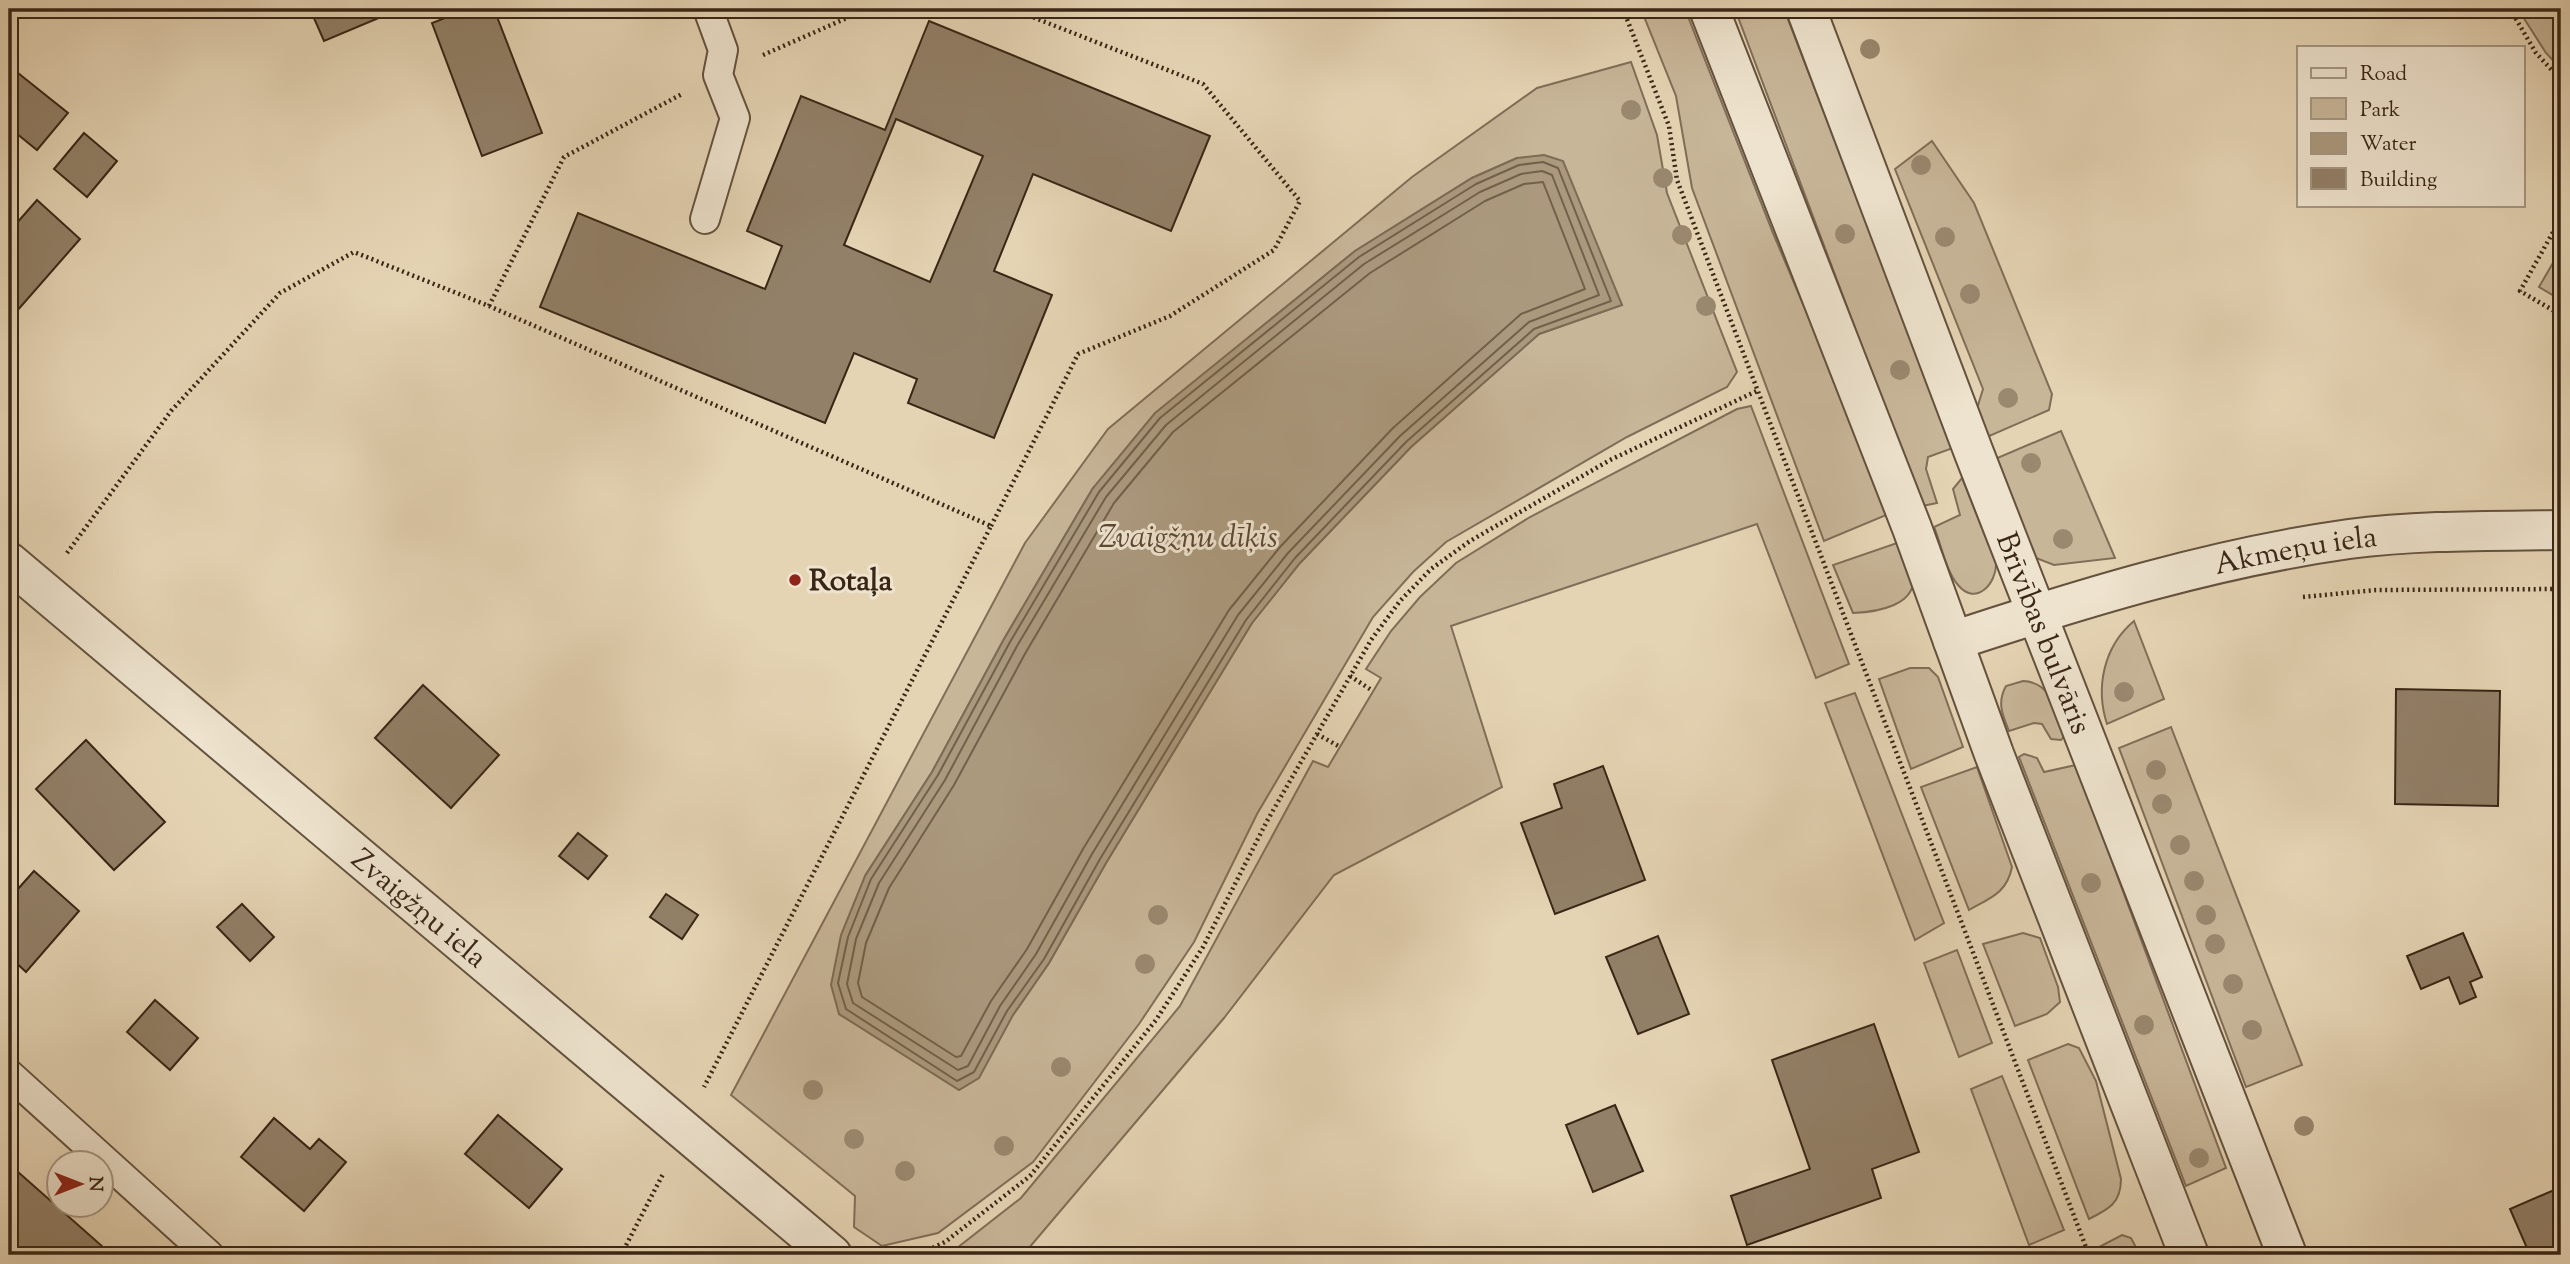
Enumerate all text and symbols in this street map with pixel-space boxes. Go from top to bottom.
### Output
legend [2297,46,2524,206]
text: Road [2360,60,2407,90]
text: Park [2360,96,2401,126]
text: Water [2360,130,2417,160]
text: Building [2360,166,2437,196]
water label: Zvaigžņu dīķis [1098,516,1278,562]
street label: Akmeņu iela [2210,517,2379,588]
street label: Brīvības bulvāris [1983,527,2101,741]
place label: Rotaļa [809,561,892,604]
marker: Rotaļa [787,572,803,588]
street label: Zvaigžņu iela [341,840,496,980]
north arrow [46,1148,116,1218]
text: N [81,1176,108,1192]

